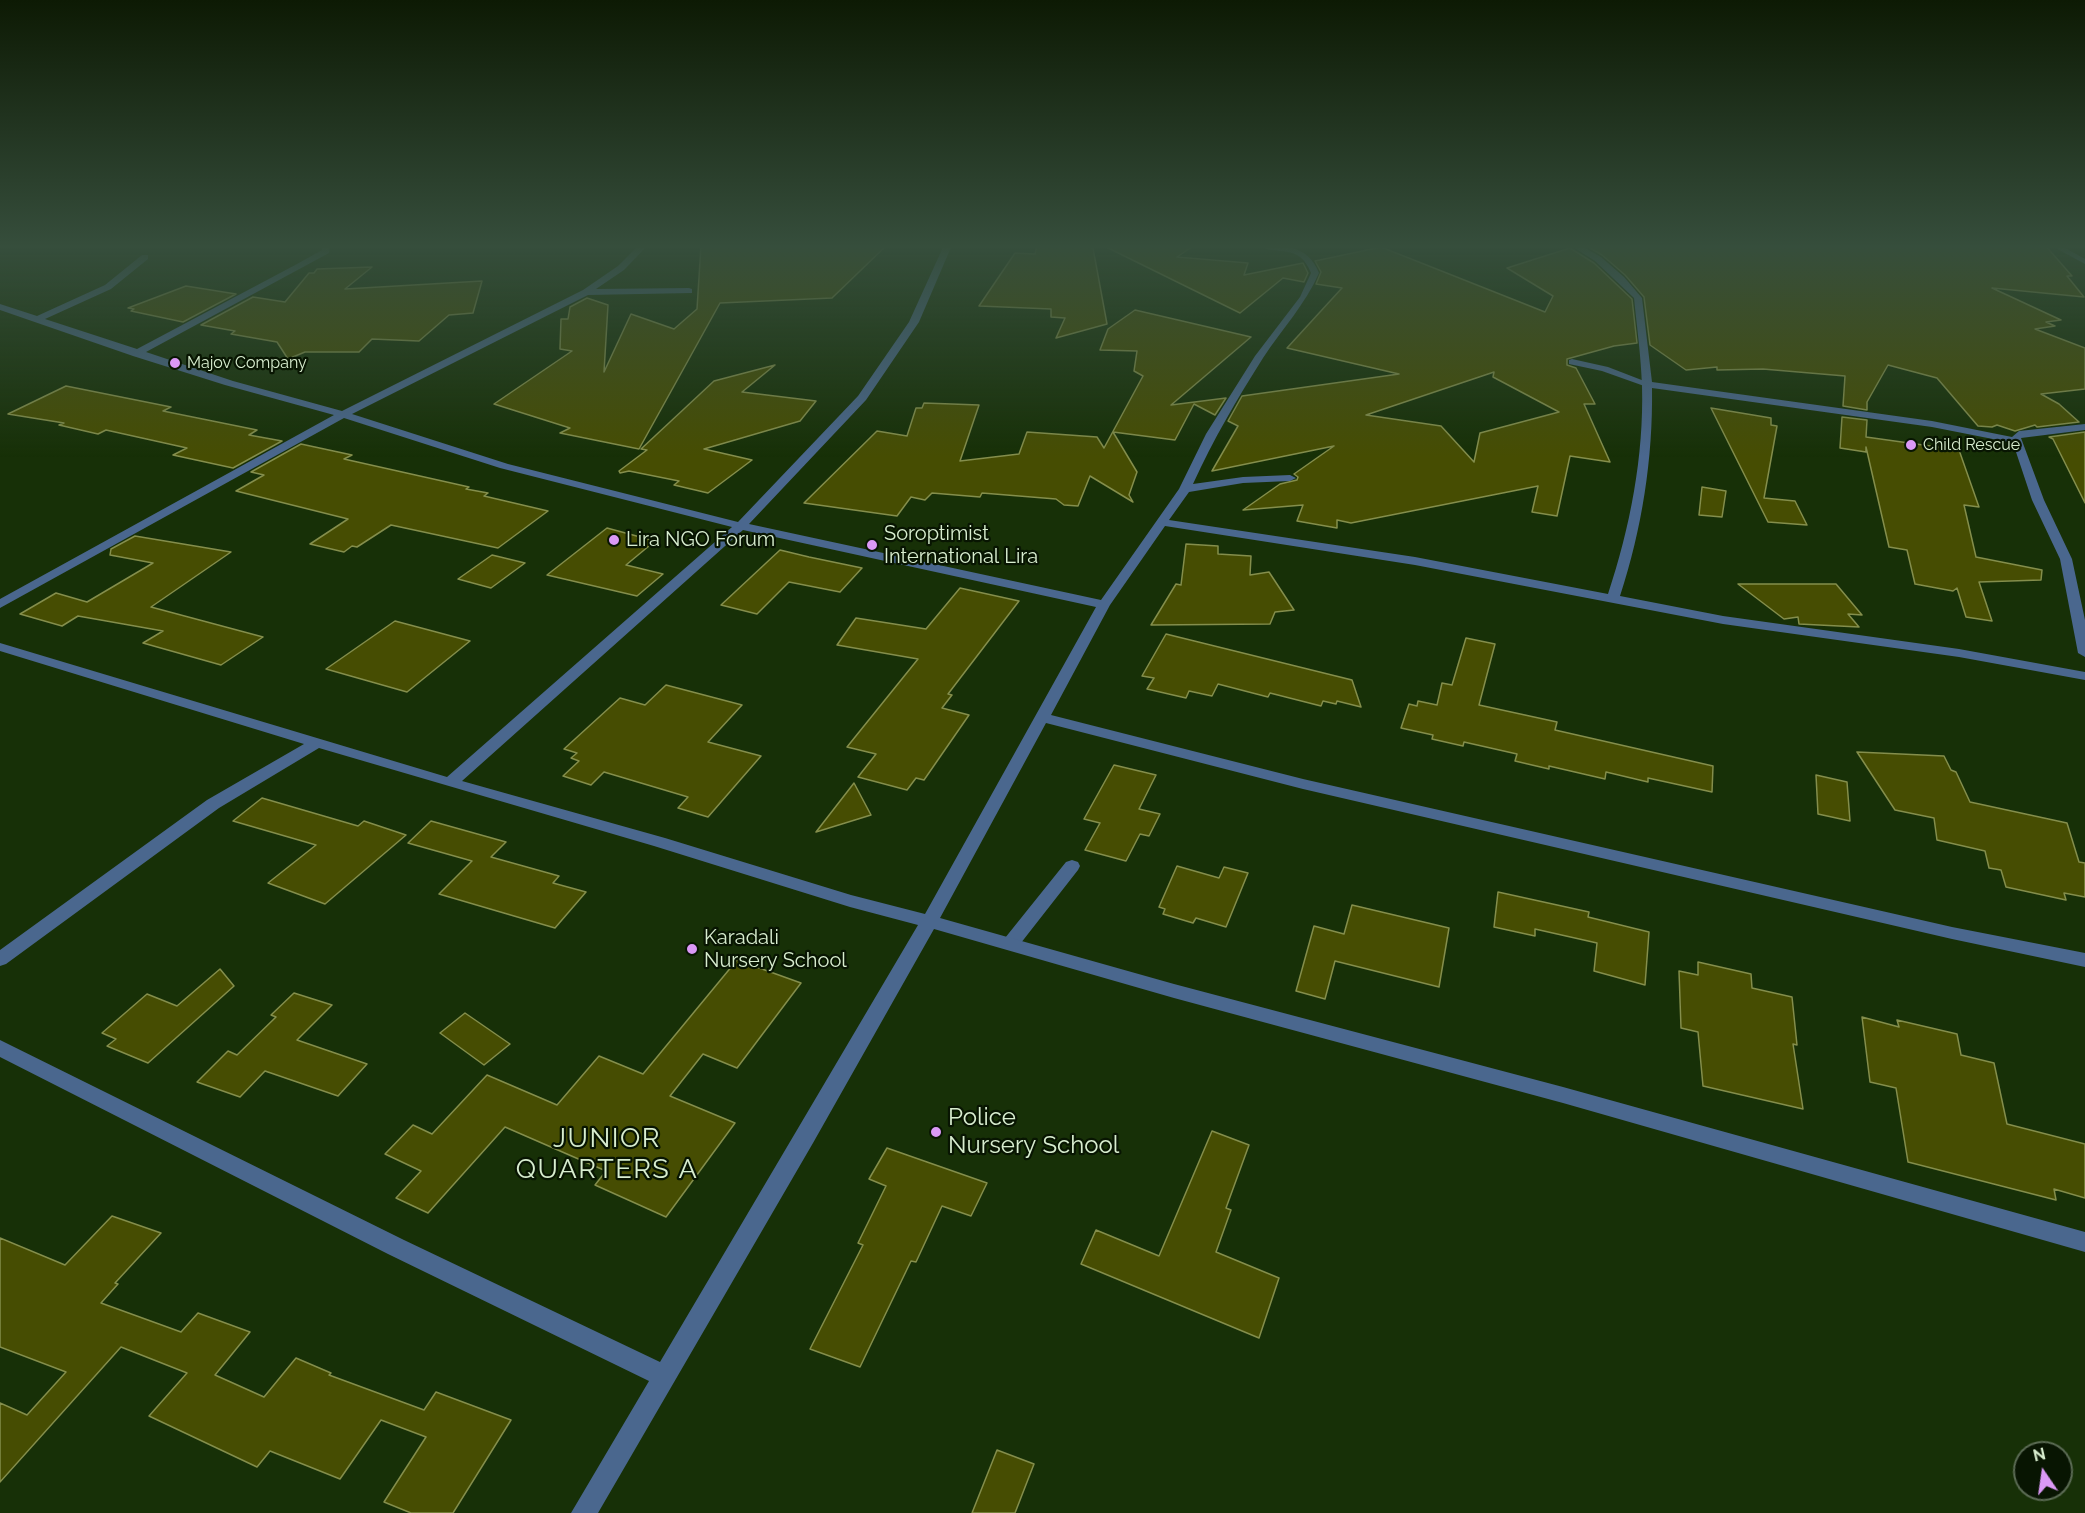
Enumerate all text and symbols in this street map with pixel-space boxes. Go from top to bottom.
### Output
place label: Majov Company [187,353,307,373]
marker: Majov Company [168,356,182,370]
place label: Child Rescue [1923,435,2020,455]
marker: Child Rescue [1904,438,1918,452]
place label: Soroptimist International Lira [884,522,1038,569]
place label: Lira NGO Forum [626,528,775,552]
marker: Lira NGO Forum [607,533,621,547]
marker: Soroptimist International Lira [865,538,879,552]
place label: Karadali Nursery School [704,926,847,973]
marker: Karadali Nursery School [685,942,699,956]
place label: Police Nursery School [948,1104,1119,1160]
district label: JUNIOR QUARTERS A [516,1123,698,1186]
marker: Police Nursery School [929,1125,943,1139]
north arrow [2013,1441,2073,1501]
text: N [2031,1444,2047,1466]

